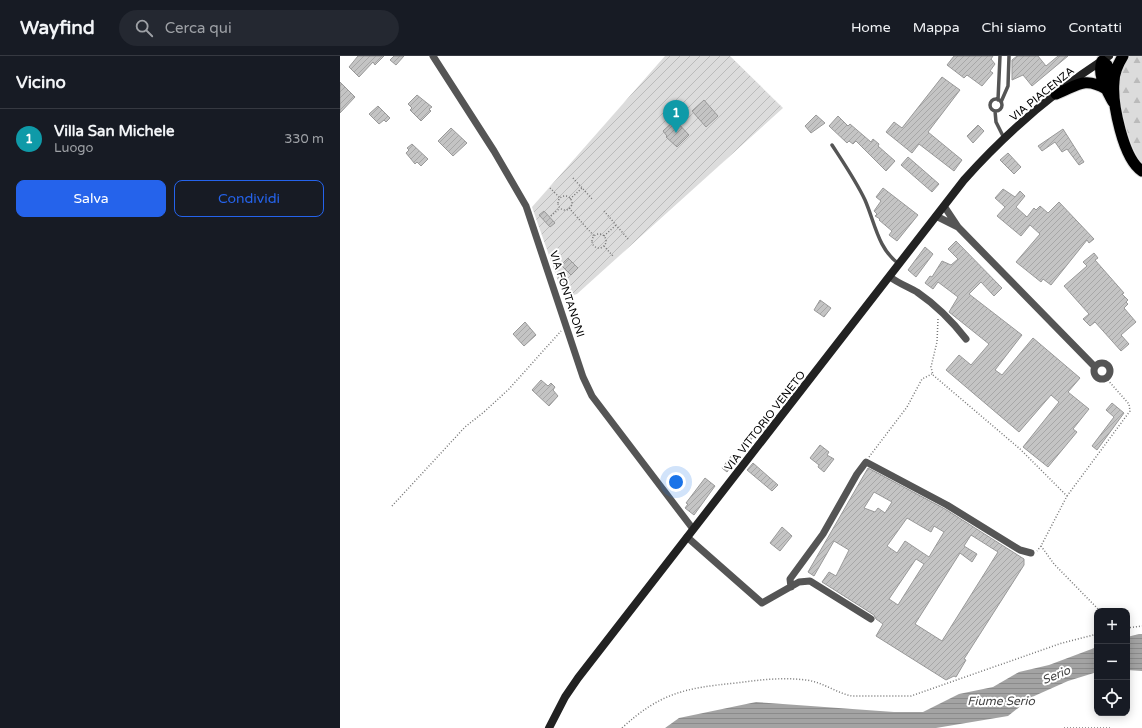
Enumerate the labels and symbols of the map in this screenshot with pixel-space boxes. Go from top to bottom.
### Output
street label: VIA PIACENZA [1007,64,1077,124]
pin: 1 [663,100,689,133]
street label: VIA FONTANONI [547,249,587,339]
street label: VIA VITTORIO VENETO [722,368,808,474]
your location [666,472,686,492]
water label: Serio [1040,663,1073,687]
water label: Fiume Serio [967,694,1035,708]

